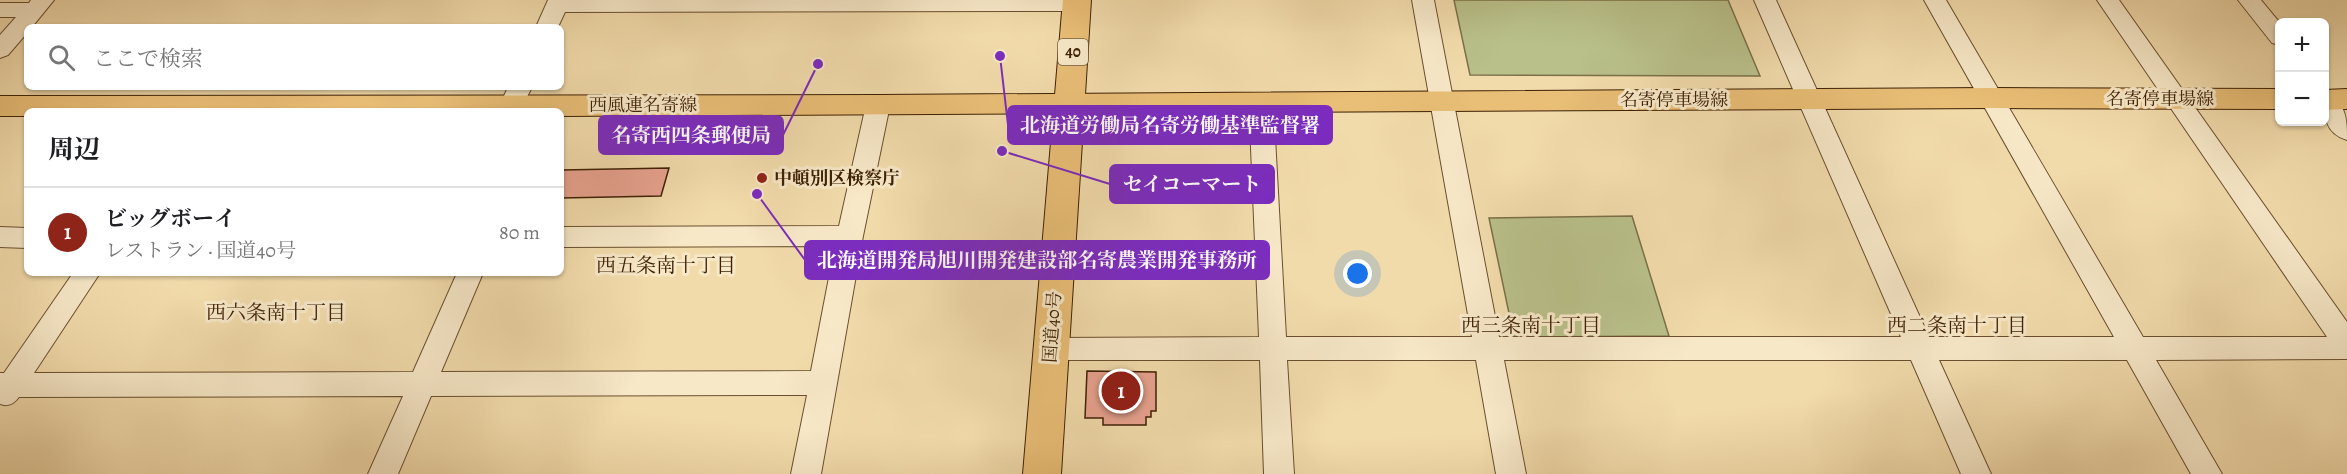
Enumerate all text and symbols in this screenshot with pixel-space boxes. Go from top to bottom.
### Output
map controls [2275,18,2329,126]
button: + [2275,18,2329,72]
search box [24,24,564,90]
road number: 40 [1058,39,1088,65]
icon: search [45,41,78,74]
text: ここで検索 [93,44,203,74]
button: − [2275,72,2329,126]
street label: 名寄停車場線 [2106,87,2214,111]
street label: 名寄停車場線 [1620,88,1728,112]
street label: 西風連名寄線 [589,93,697,117]
callout: 北海道労働局名寄労働基準監督署 [1008,106,1332,144]
text: 北海道労働局名寄労働基準監督署 [1020,112,1320,139]
callout: 名寄西四条郵便局 [599,116,783,154]
text: 名寄西四条郵便局 [611,122,771,149]
text: 周辺 [48,132,100,167]
callout: セイコーマート [1110,165,1274,203]
place label: 中頓別区検察庁 [774,166,900,190]
marker: 中頓別区検察庁 [755,171,769,185]
text: セイコーマート [1123,171,1261,198]
text: ビッグボーイ [105,204,236,234]
text: 1 [64,219,71,246]
text: 80 m [499,219,540,246]
text: レストラン · 国道40号 [105,237,296,264]
callout: 北海道開発局旭川開発建設部名寄農業開発事務所 [805,241,1269,279]
text: 北海道開発局旭川開発建設部名寄農業開発事務所 [817,247,1257,274]
district label: 西五条南十丁目 [596,252,736,279]
your location [1343,259,1372,288]
street label: 国道40号 [1038,290,1066,364]
district label: 西六条南十丁目 [206,299,346,326]
district label: 西三条南十丁目 [1461,312,1601,339]
district label: 西二条南十丁目 [1887,312,2027,339]
pin: 1 [1102,368,1140,414]

